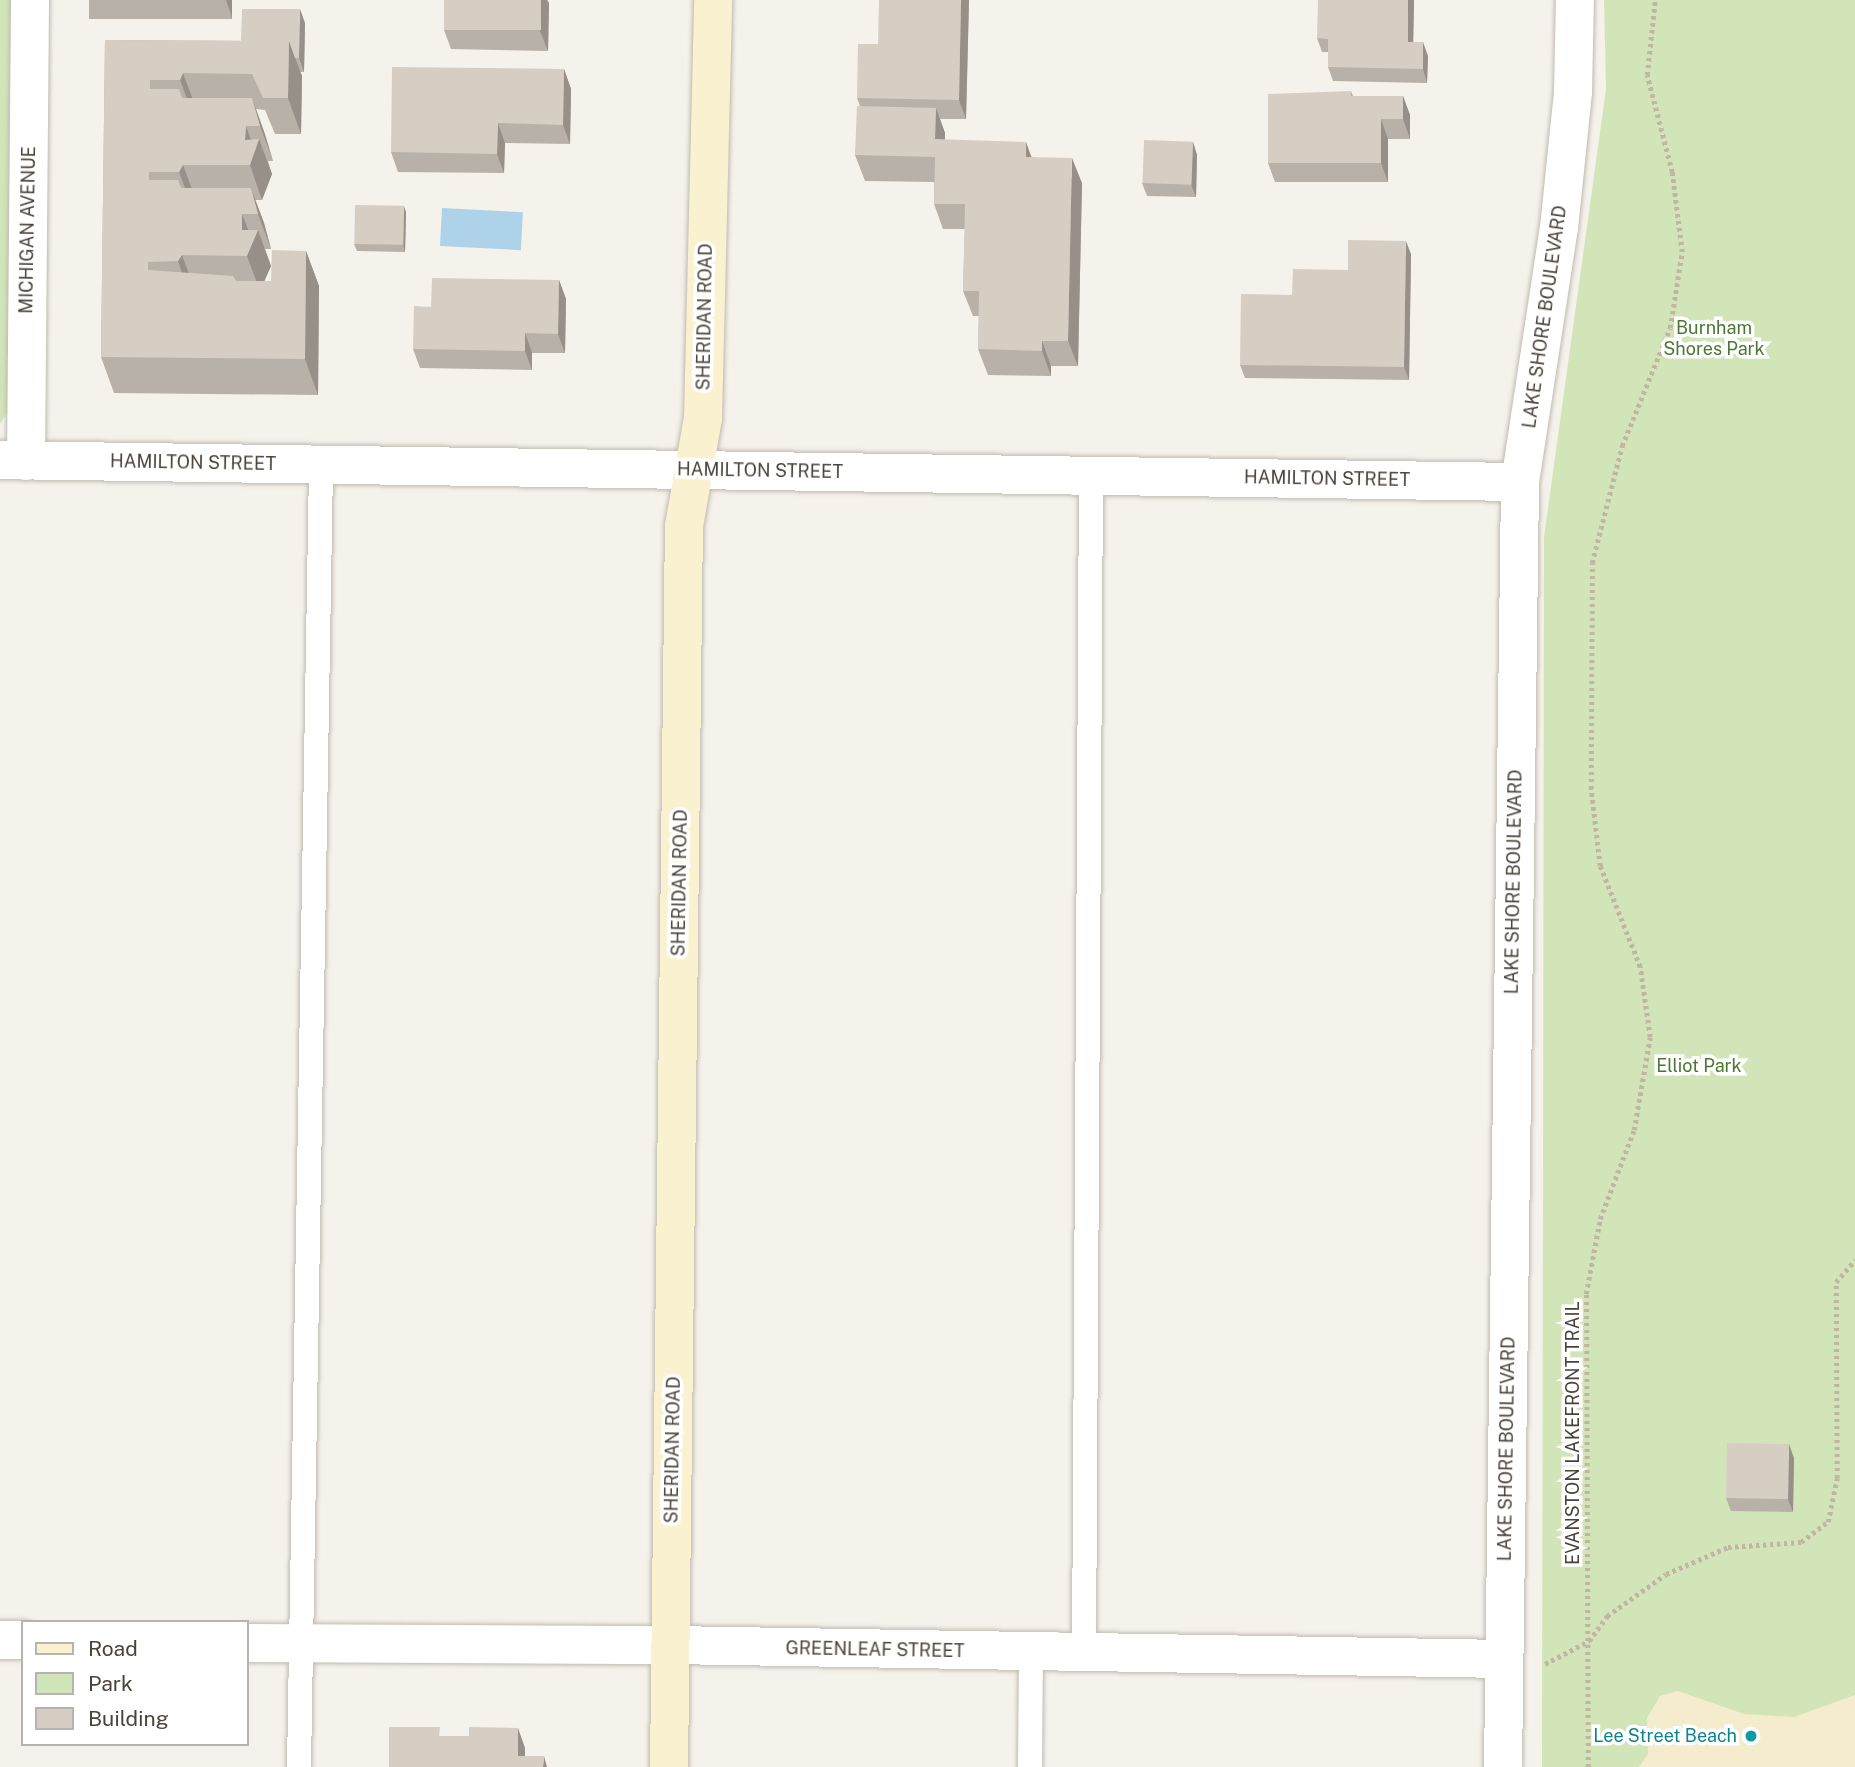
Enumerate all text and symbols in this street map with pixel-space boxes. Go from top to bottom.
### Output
street label: MICHIGAN AVENUE [16,146,40,314]
street label: LAKE SHORE BOULEVARD [1519,204,1571,430]
street label: SHERIDAN ROAD [693,243,717,391]
park label: Burnham Shores Park [1663,318,1765,360]
street label: HAMILTON STREET [110,451,276,475]
street label: HAMILTON STREET [677,459,843,483]
street label: HAMILTON STREET [1244,467,1410,491]
street label: LAKE SHORE BOULEVARD [1501,769,1527,995]
street label: SHERIDAN ROAD [668,809,692,957]
park label: Elliot Park [1656,1055,1742,1077]
street label: EVANSTON LAKEFRONT TRAIL [1562,1301,1584,1565]
street label: LAKE SHORE BOULEVARD [1494,1336,1520,1562]
street label: SHERIDAN ROAD [661,1376,685,1524]
legend [21,1620,248,1746]
text: Road [88,1636,138,1661]
street label: GREENLEAF STREET [785,1638,965,1662]
text: Park [88,1671,133,1696]
text: Building [88,1706,169,1731]
place label: Lee Street Beach [1593,1725,1737,1747]
marker: Lee Street Beach [1743,1728,1759,1744]

